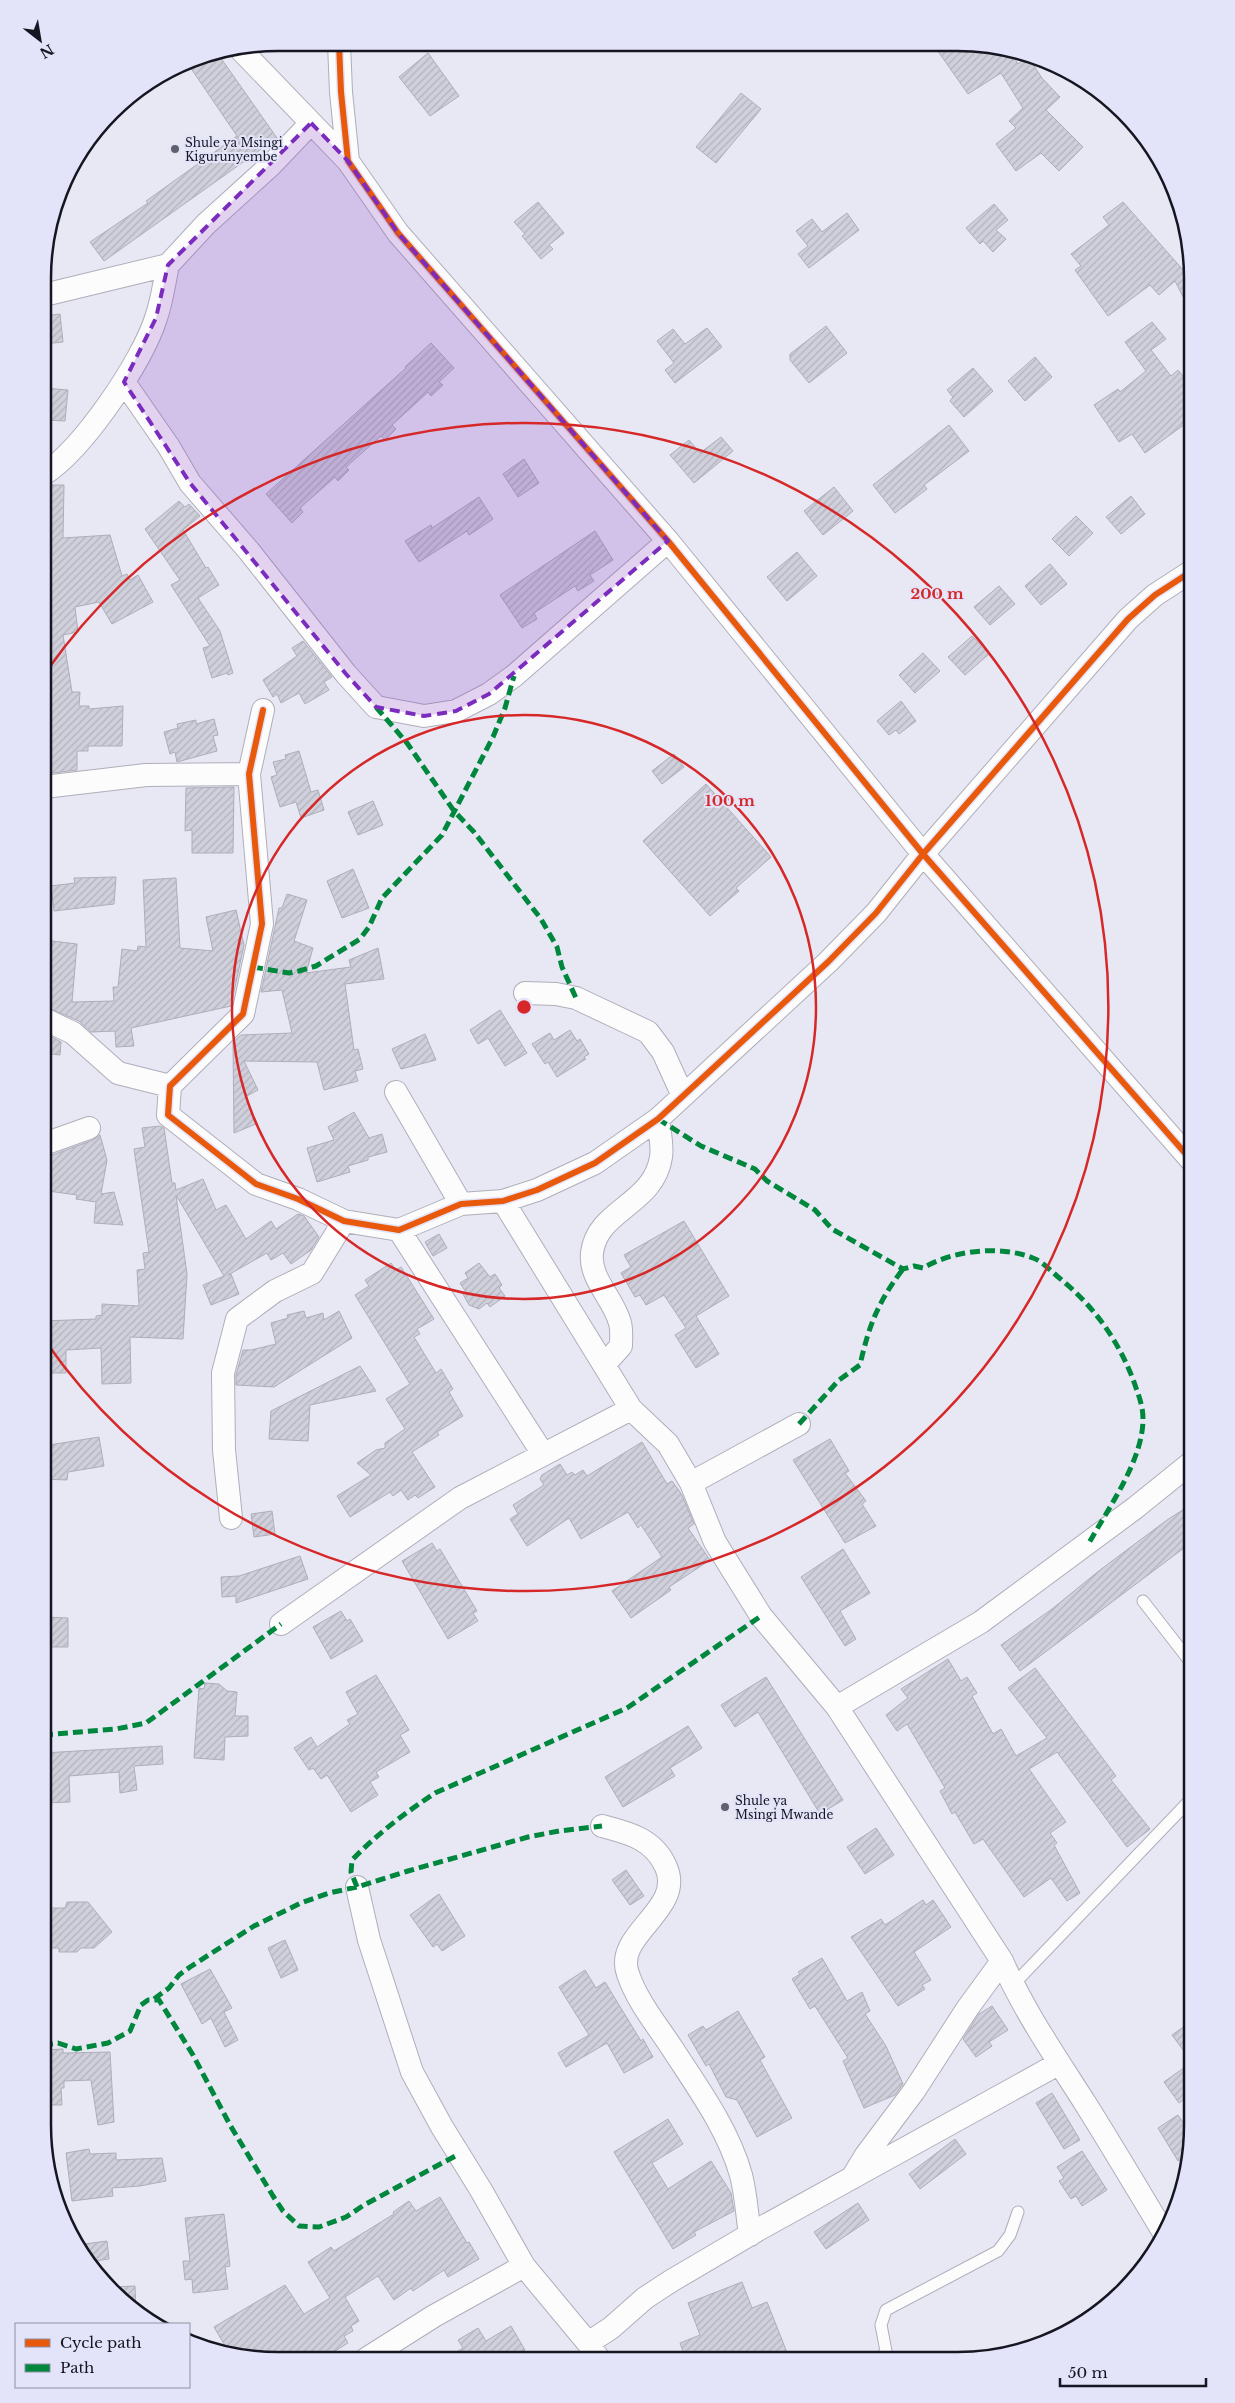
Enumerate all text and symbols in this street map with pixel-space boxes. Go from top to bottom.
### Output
north arrow [15,15,65,65]
text: N [36,40,57,62]
place label: Shule ya Msingi Kigurunyembe [185,135,283,164]
marker: Shule ya Msingi Kigurunyembe [169,143,181,155]
text: 200 m [911,584,964,603]
text: 100 m [705,791,755,810]
centre of rings [515,998,533,1016]
place label: Shule ya Msingi Mwande [735,1793,833,1822]
marker: Shule ya Msingi Mwande [719,1801,731,1813]
legend [15,2323,190,2388]
text: Cycle path [60,2333,142,2352]
scale bar [1060,2356,1206,2388]
text: Path [60,2358,94,2377]
text: 50 m [1068,2363,1108,2382]

